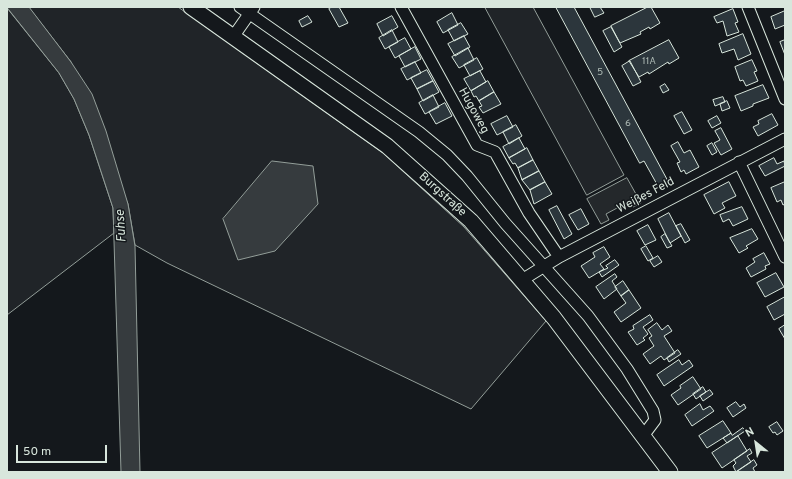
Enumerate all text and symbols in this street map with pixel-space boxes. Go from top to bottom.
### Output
house number: 11A [642,56,656,68]
house number: 5 [597,67,603,79]
street label: Hugoweg [455,86,491,136]
house number: 6 [625,118,631,130]
street label: Burgstraße [415,170,469,220]
street label: Weißes Feld [615,175,677,217]
water label: Fuhse [113,209,131,243]
north arrow [736,423,776,463]
text: N [743,425,757,441]
scale bar [18,437,109,463]
text: 50 m [23,444,51,460]

